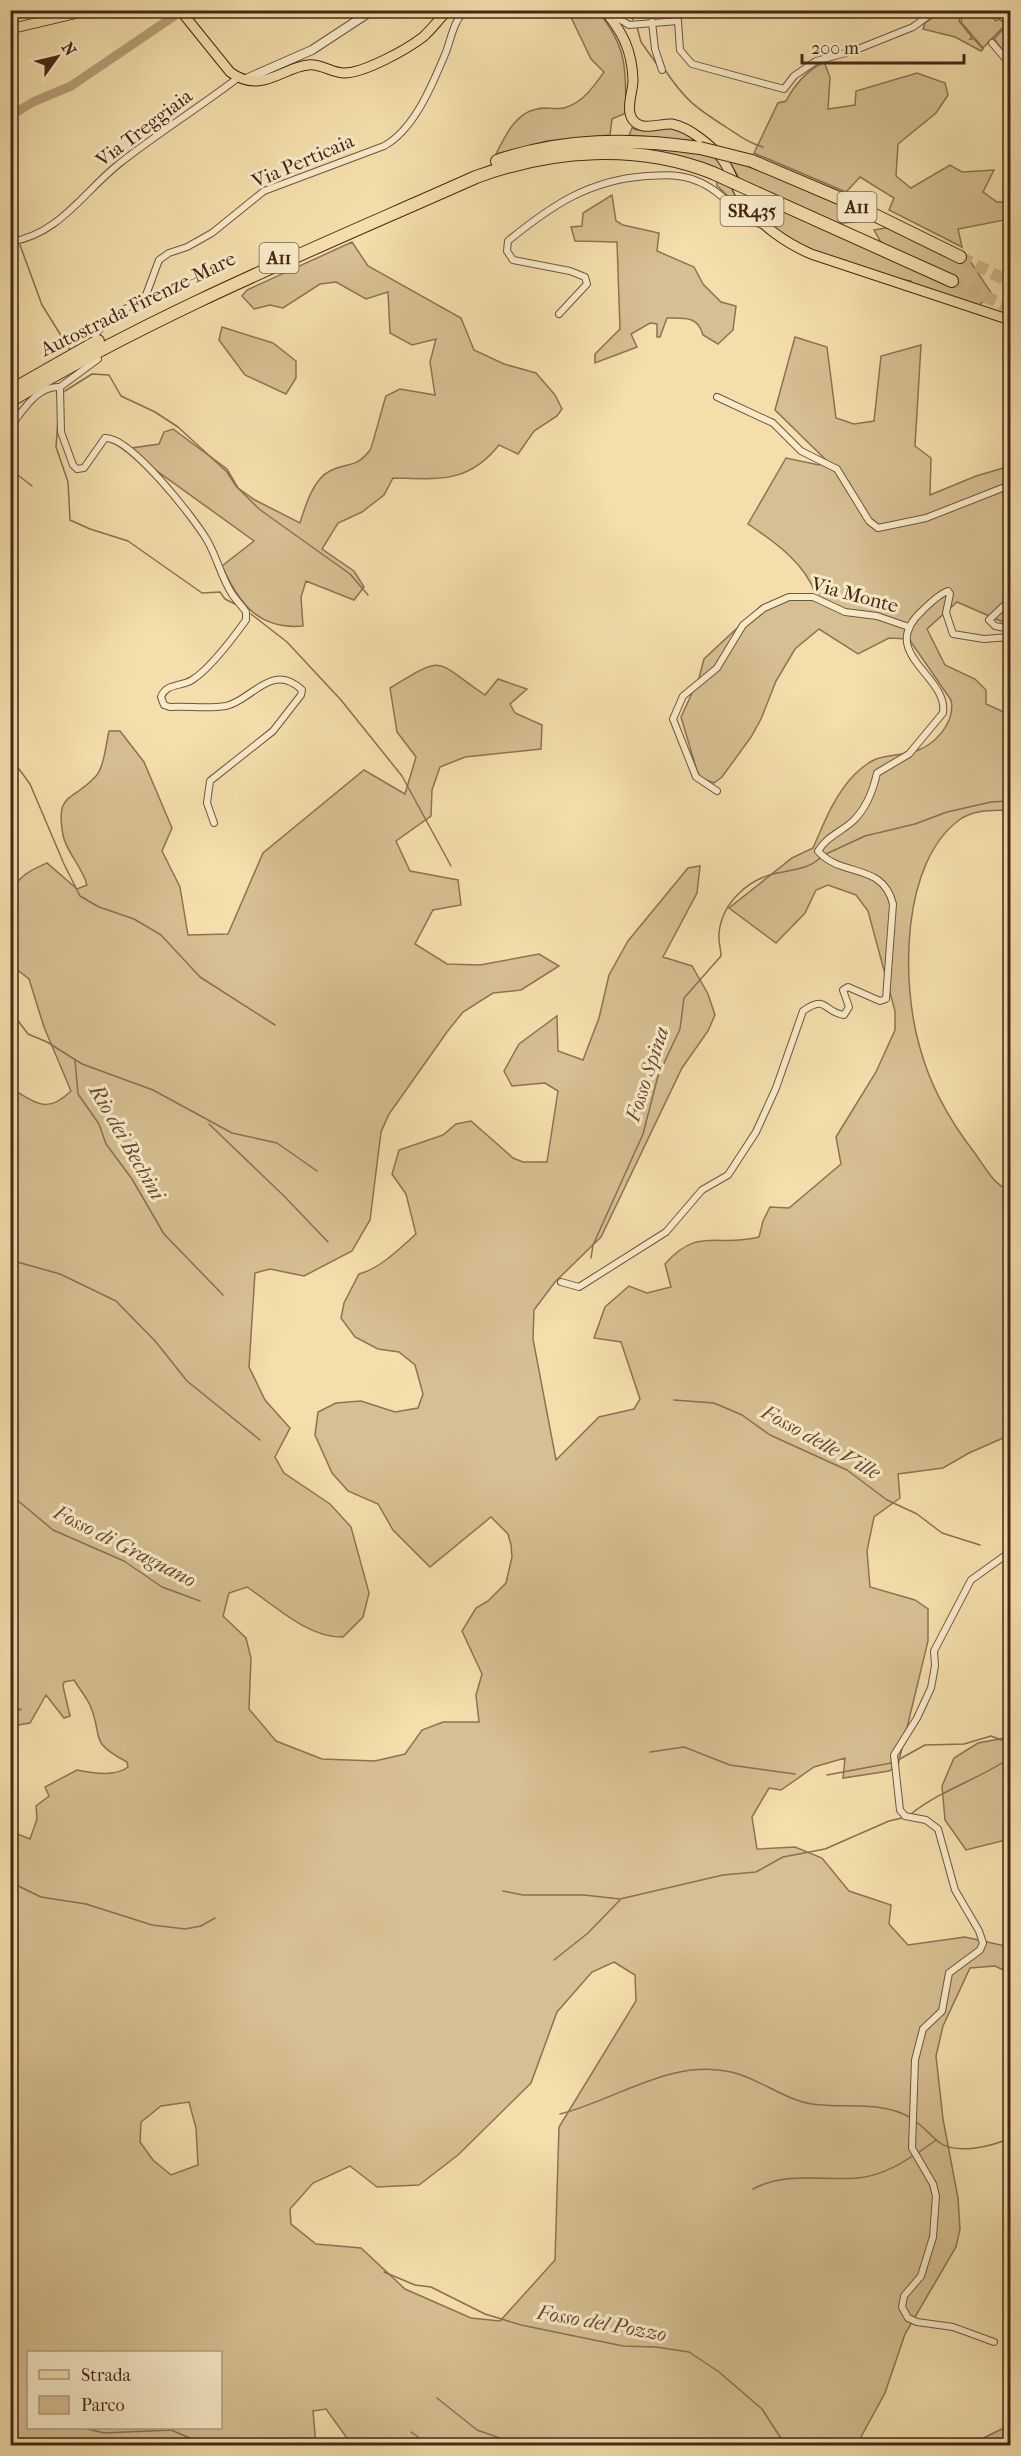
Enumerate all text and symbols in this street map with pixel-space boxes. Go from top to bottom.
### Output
north arrow [27,27,87,87]
scale bar [802,27,964,65]
text: 200 m [811,38,859,59]
text: N [58,39,81,60]
street label: Via Treggiaia [91,84,197,172]
street label: Via Perticaia [248,129,358,193]
road number: A11 [838,192,876,222]
road number: SR435 [720,196,783,226]
road number: A11 [260,243,298,273]
street label: Autostrada Firenze-Mare [36,247,239,362]
street label: Via Monte [808,572,901,618]
water label: Fosso Spina [620,1024,674,1125]
water label: Rio dei Bechini [83,1078,171,1206]
water label: Fosso delle Ville [757,1399,885,1485]
water label: Fosso di Gragnano [49,1499,200,1592]
water label: Fosso del Pozzo [535,2300,669,2346]
legend [27,2351,222,2429]
text: Strada [81,2365,132,2386]
text: Parco [81,2395,125,2416]

